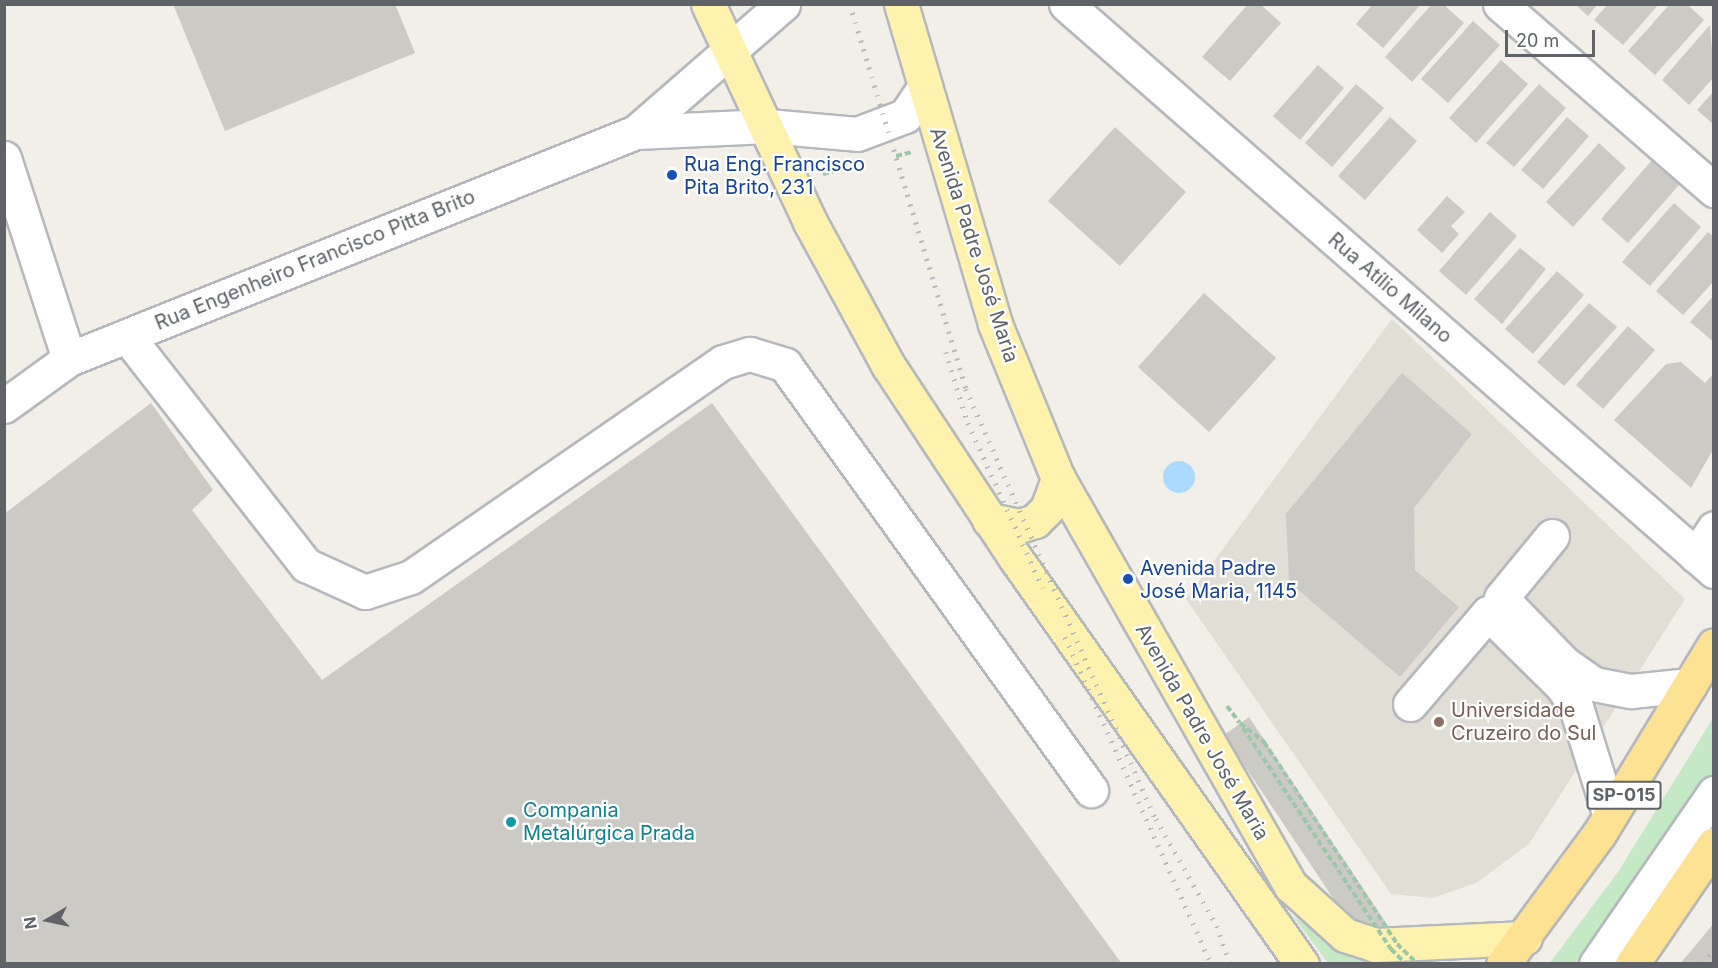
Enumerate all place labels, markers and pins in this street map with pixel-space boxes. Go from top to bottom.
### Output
place label: Rua Eng. Francisco Pita Brito, 231 [684,152,865,199]
marker: Rua Eng. Francisco Pita Brito, 231 [665,168,679,182]
place label: Avenida Padre José Maria, 1145 [1140,556,1297,603]
marker: Avenida Padre José Maria, 1145 [1121,572,1135,586]
place label: Universidade Cruzeiro do Sul [1451,698,1596,745]
marker: Universidade Cruzeiro do Sul [1432,715,1446,729]
place label: Compania Metalúrgica Prada [523,798,695,845]
marker: Compania Metalúrgica Prada [504,815,518,829]

